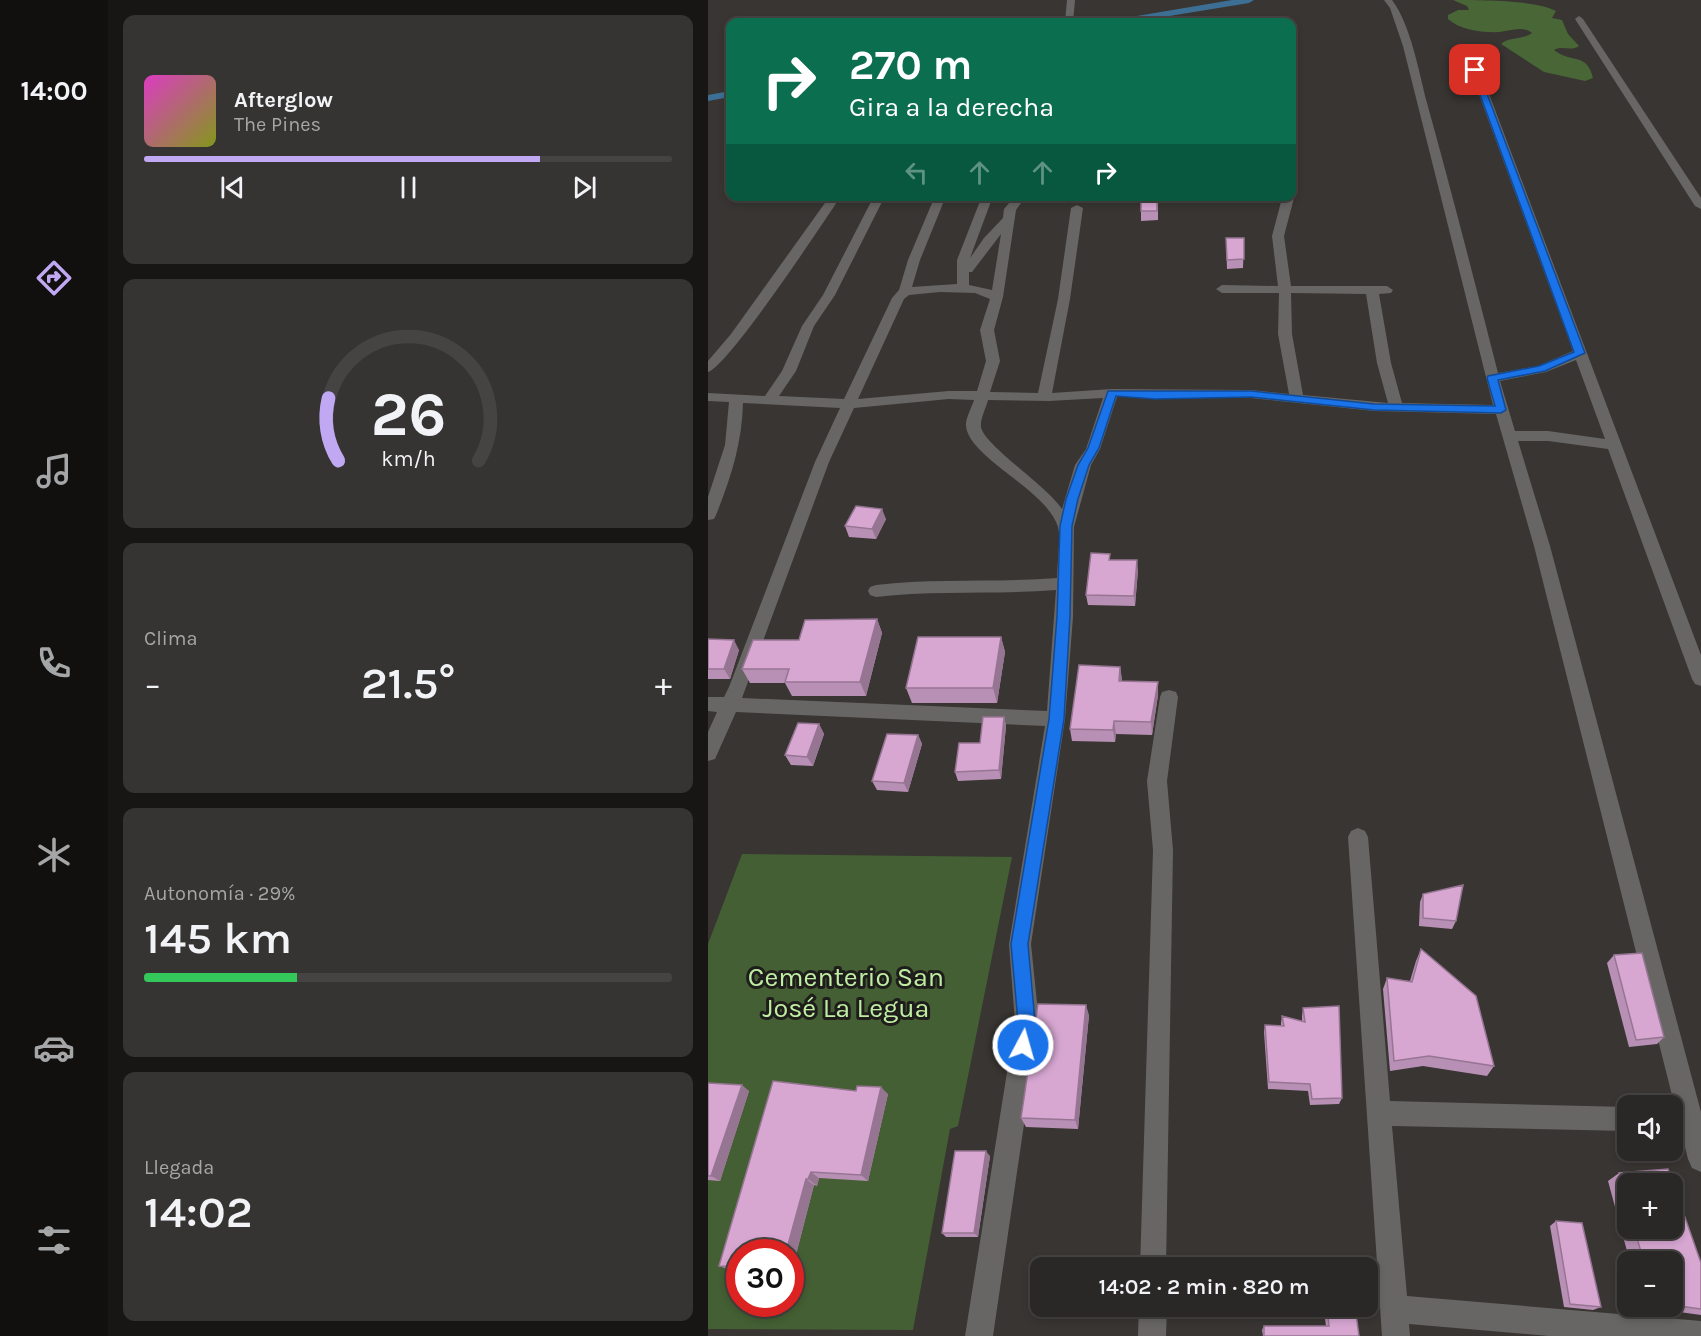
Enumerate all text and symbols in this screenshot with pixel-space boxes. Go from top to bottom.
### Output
text: 270 m [849,40,972,90]
icon: right [750,42,828,120]
pin [1449,44,1500,95]
icon: arrive [1458,53,1491,86]
text: 14:00 [20,75,88,107]
text: Afterglow [234,87,333,113]
text: Gira a la derecha [849,91,1054,123]
text: The Pines [234,113,321,136]
icon: left [900,156,933,189]
icon: ahead [963,156,996,189]
icon: ahead [1026,156,1059,189]
icon: right [1089,156,1122,189]
icon: previous [216,171,249,204]
icon: pause [392,171,425,204]
icon: next [568,171,601,204]
icon: directions [33,257,75,299]
text: 26 [370,378,446,451]
text: km/h [381,446,435,471]
icon: music [33,450,75,492]
text: Clima [144,627,198,650]
icon: phone [33,642,75,684]
text: 21.5° [361,657,455,709]
text: − [144,665,161,703]
text: + [655,665,672,703]
icon: climate [33,834,75,876]
text: Autonomía · 29% [144,882,296,905]
text: 145 km [144,912,292,964]
park label: Cementerio San José La Legua [748,961,944,1024]
position arrow [991,1013,1055,1077]
icon: car [33,1027,75,1069]
map controls [1617,1095,1683,1317]
button: sound [1617,1095,1683,1161]
text: Llegada [144,1156,214,1179]
button: + [1617,1173,1683,1239]
text: 14:02 [144,1186,253,1238]
icon: filters [33,1219,75,1261]
speed limit sign: 30 [726,1239,804,1317]
button: − [1617,1251,1683,1317]
text: 14:02 · 2 min · 820 m [1098,1274,1310,1300]

